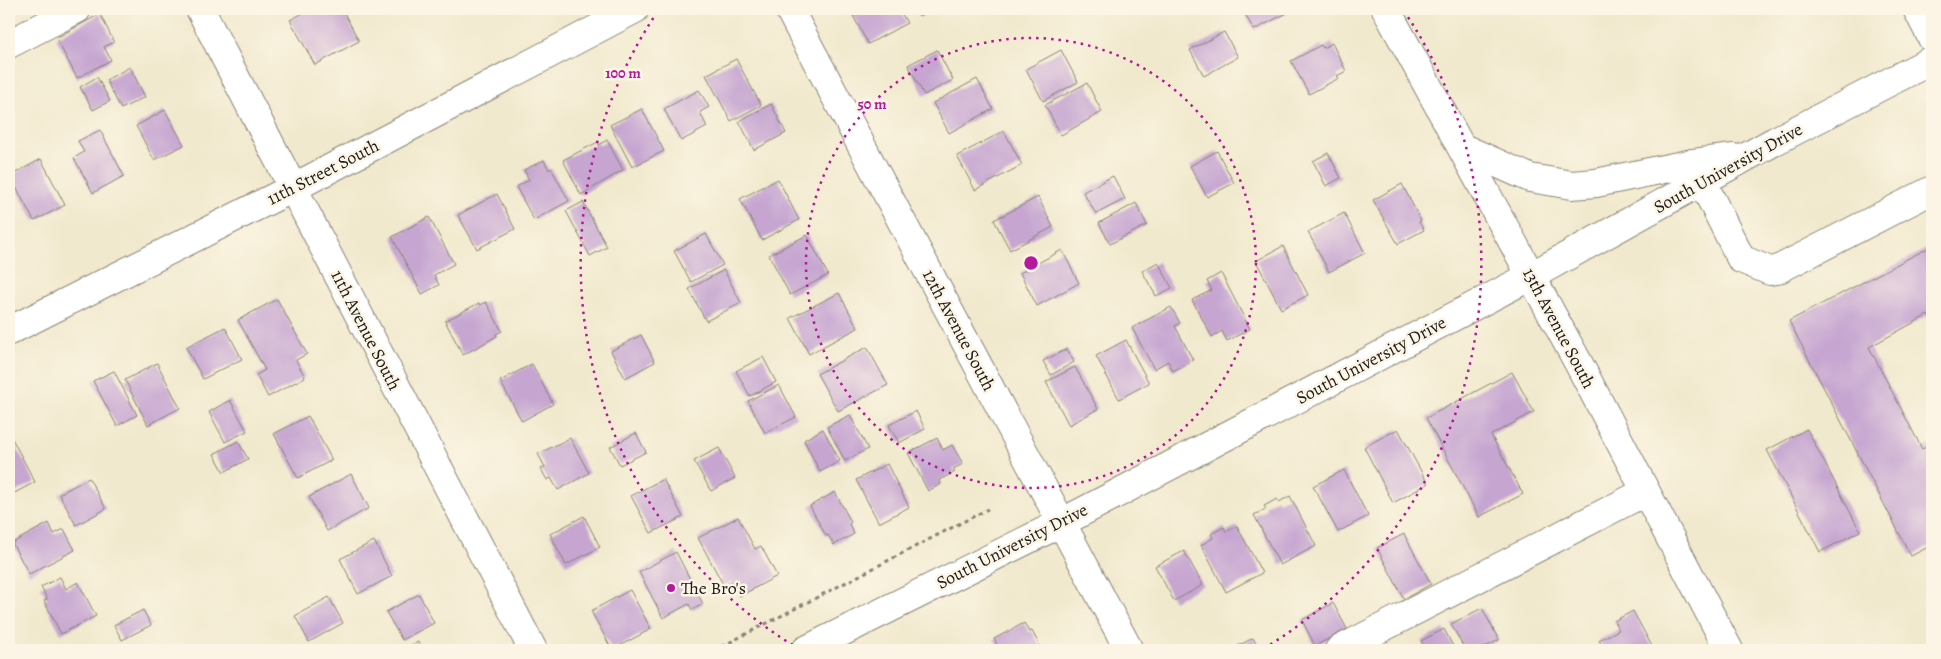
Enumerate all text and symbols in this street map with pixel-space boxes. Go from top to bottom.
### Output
text: 100 m [605,63,641,83]
text: 50 m [857,94,887,114]
street label: South University Drive [1649,117,1807,219]
street label: 11th Street South [263,133,383,211]
centre of rings [1022,254,1040,272]
street label: 13th Avenue South [1517,263,1601,393]
street label: 12th Avenue South [917,265,1001,395]
street label: 11th Avenue South [325,266,407,395]
street label: South University Drive [1292,310,1450,410]
street label: South University Drive [932,497,1092,595]
place label: The Bro's [681,576,746,600]
marker: The Bro's [665,582,677,594]

